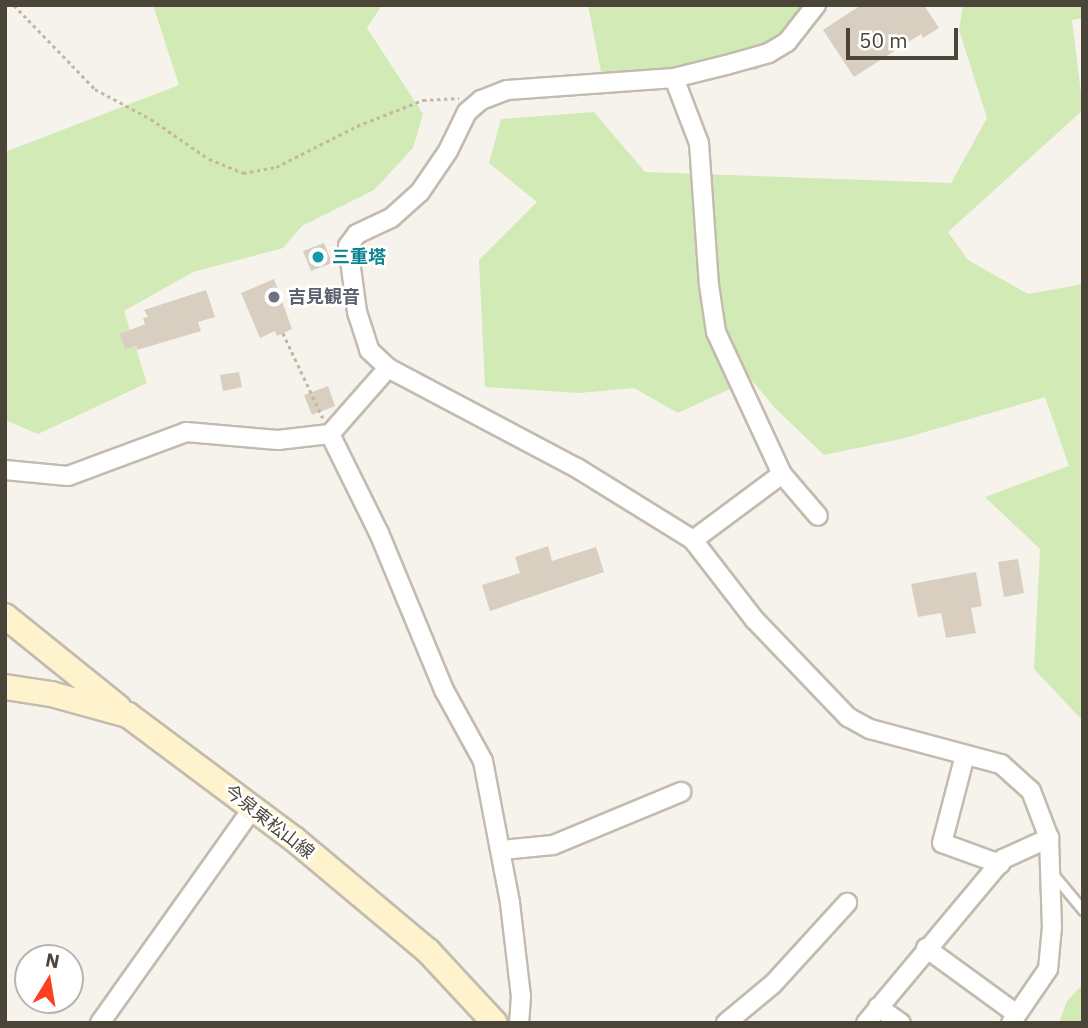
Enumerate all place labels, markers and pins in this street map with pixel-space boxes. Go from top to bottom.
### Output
place label: 三重塔 [332,246,386,268]
marker: 三重塔 [310,249,326,265]
place label: 吉見観音 [288,286,360,308]
marker: 吉見観音 [266,289,282,305]

